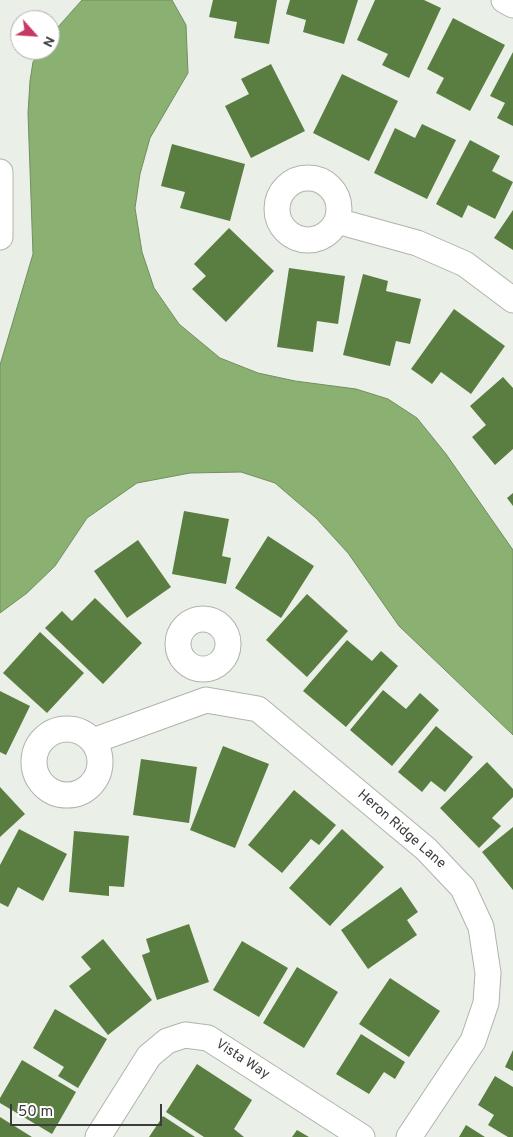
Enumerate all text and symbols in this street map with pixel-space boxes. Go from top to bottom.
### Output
north arrow [10,10,60,60]
text: N [38,33,58,50]
street label: Heron Ridge Lane [353,787,449,873]
street label: Vista Way [212,1036,272,1084]
scale bar [12,1094,165,1126]
text: 50 m [18,1103,53,1122]

